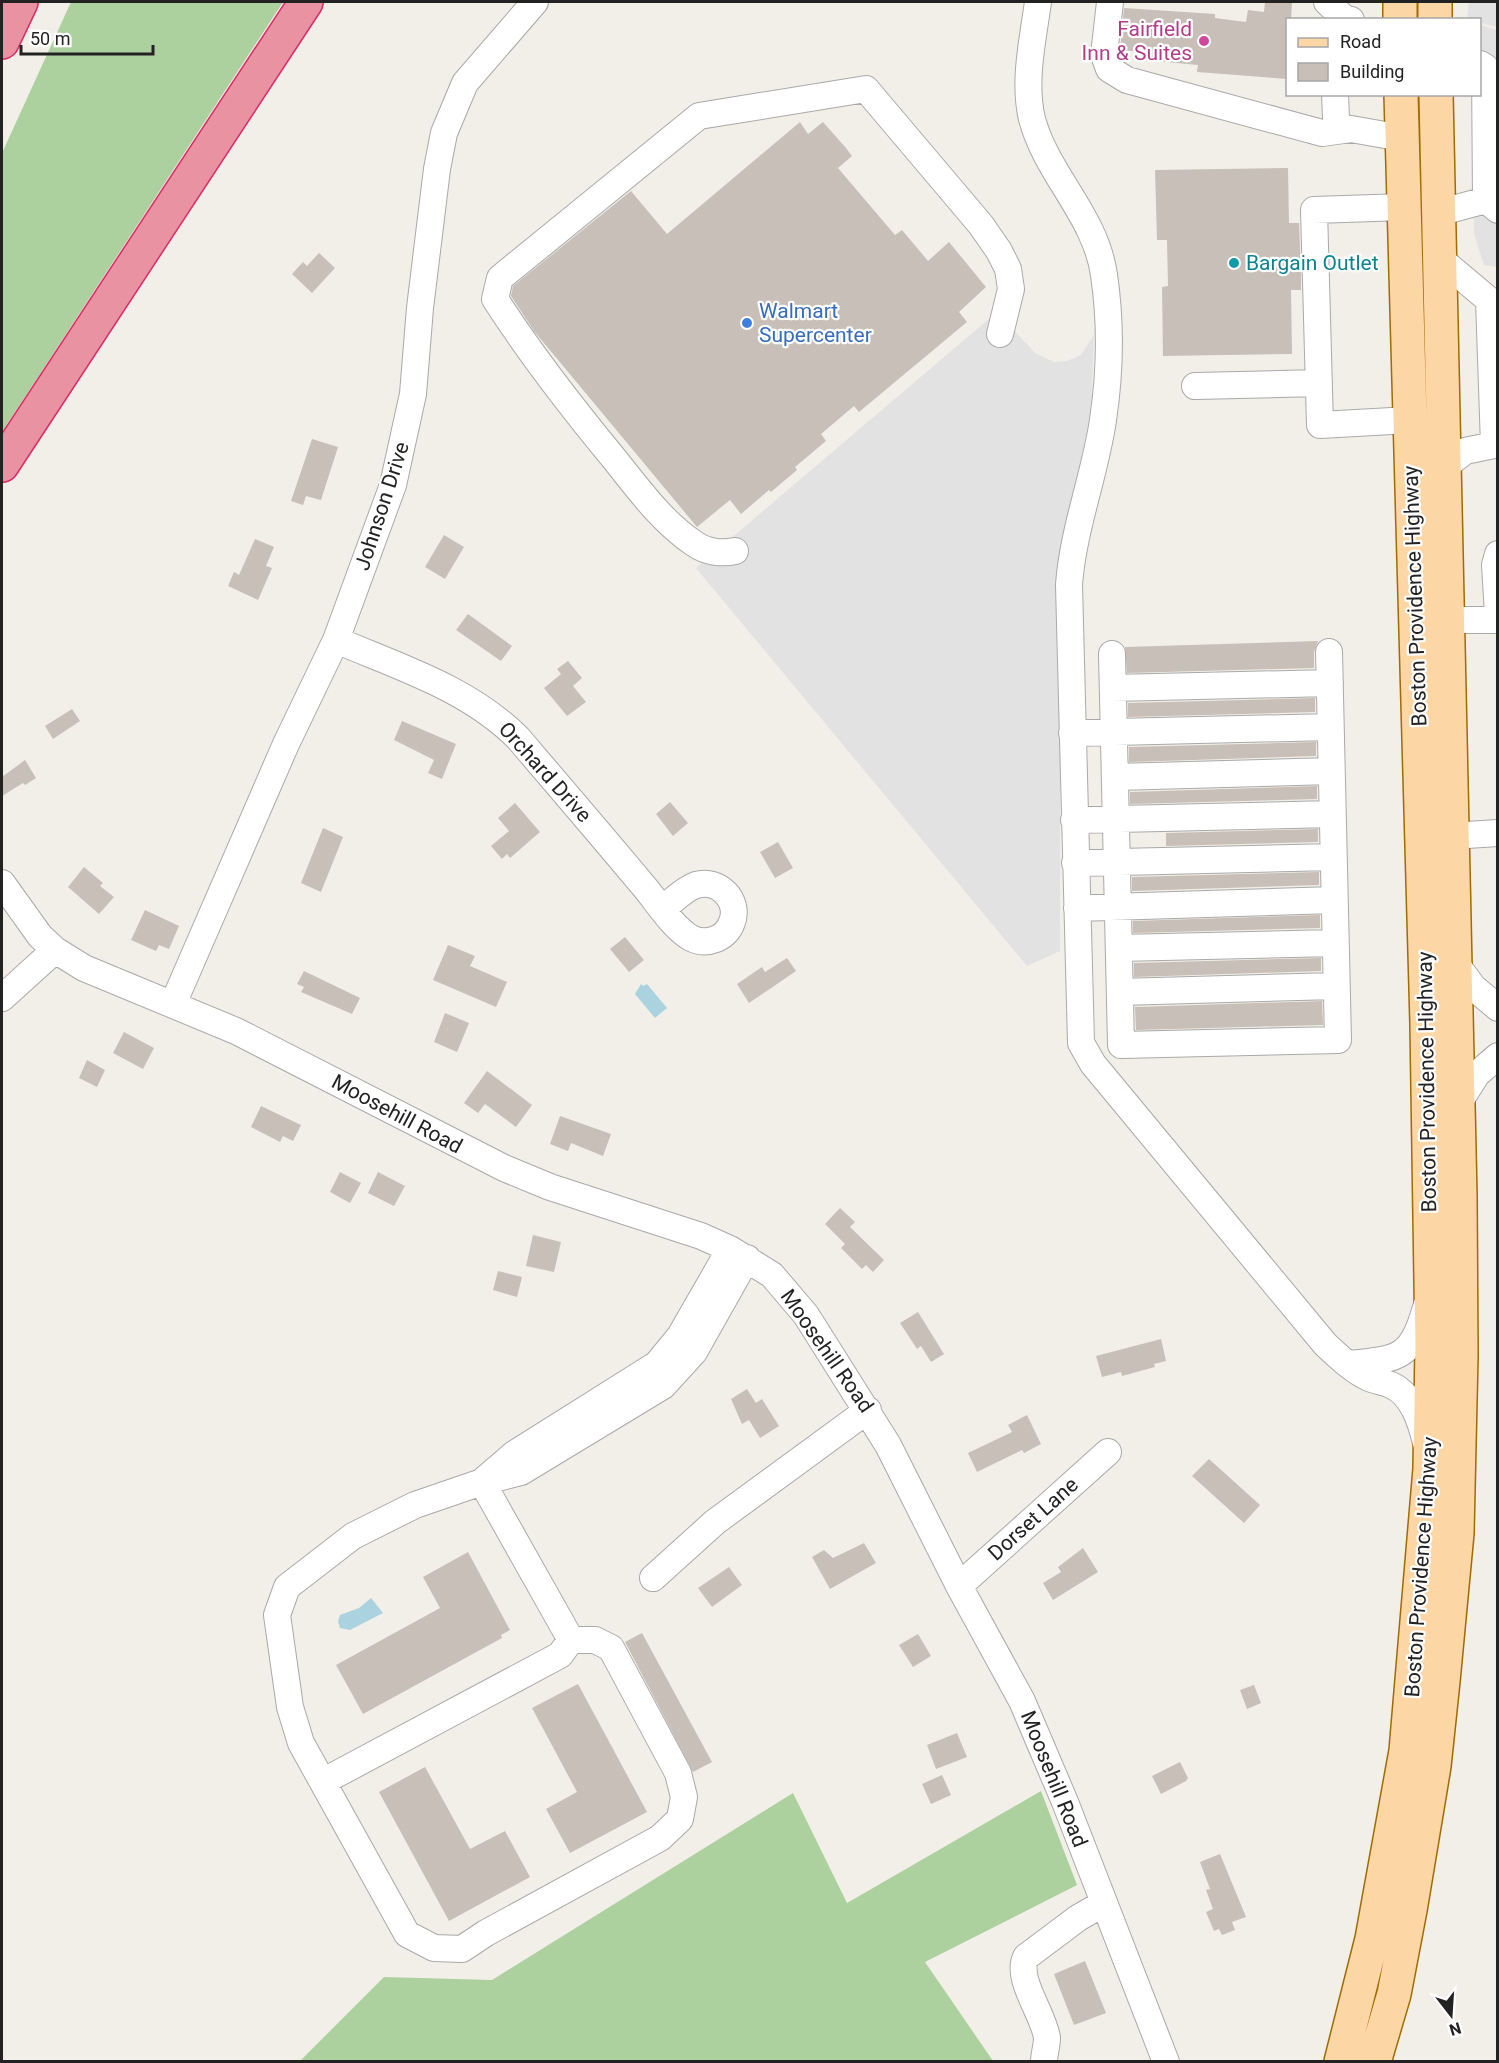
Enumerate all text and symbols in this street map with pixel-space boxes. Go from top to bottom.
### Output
place label: Fairfield Inn & Suites [1082,17,1192,65]
scale bar [21,18,153,56]
legend [1286,18,1481,96]
text: 50 m [30,28,70,49]
text: Road [1340,31,1381,52]
marker: Fairfield Inn & Suites [1197,34,1211,48]
text: Building [1340,61,1404,82]
place label: Bargain Outlet [1246,251,1379,275]
marker: Bargain Outlet [1227,256,1241,270]
place label: Walmart Supercenter [759,299,872,347]
marker: Walmart Supercenter [740,316,754,330]
street label: Johnson Drive [350,439,414,573]
street label: Boston Providence Highway [1398,465,1432,727]
street label: Orchard Drive [494,717,596,827]
street label: Boston Providence Highway [1413,951,1441,1213]
street label: Moosehill Road [328,1069,466,1159]
street label: Moosehill Road [776,1285,878,1417]
street label: Boston Providence Highway [1400,1436,1442,1698]
street label: Dorset Lane [983,1472,1083,1566]
street label: Moosehill Road [1016,1707,1092,1851]
north arrow [1421,1985,1481,2045]
text: N [1447,2018,1463,2040]

